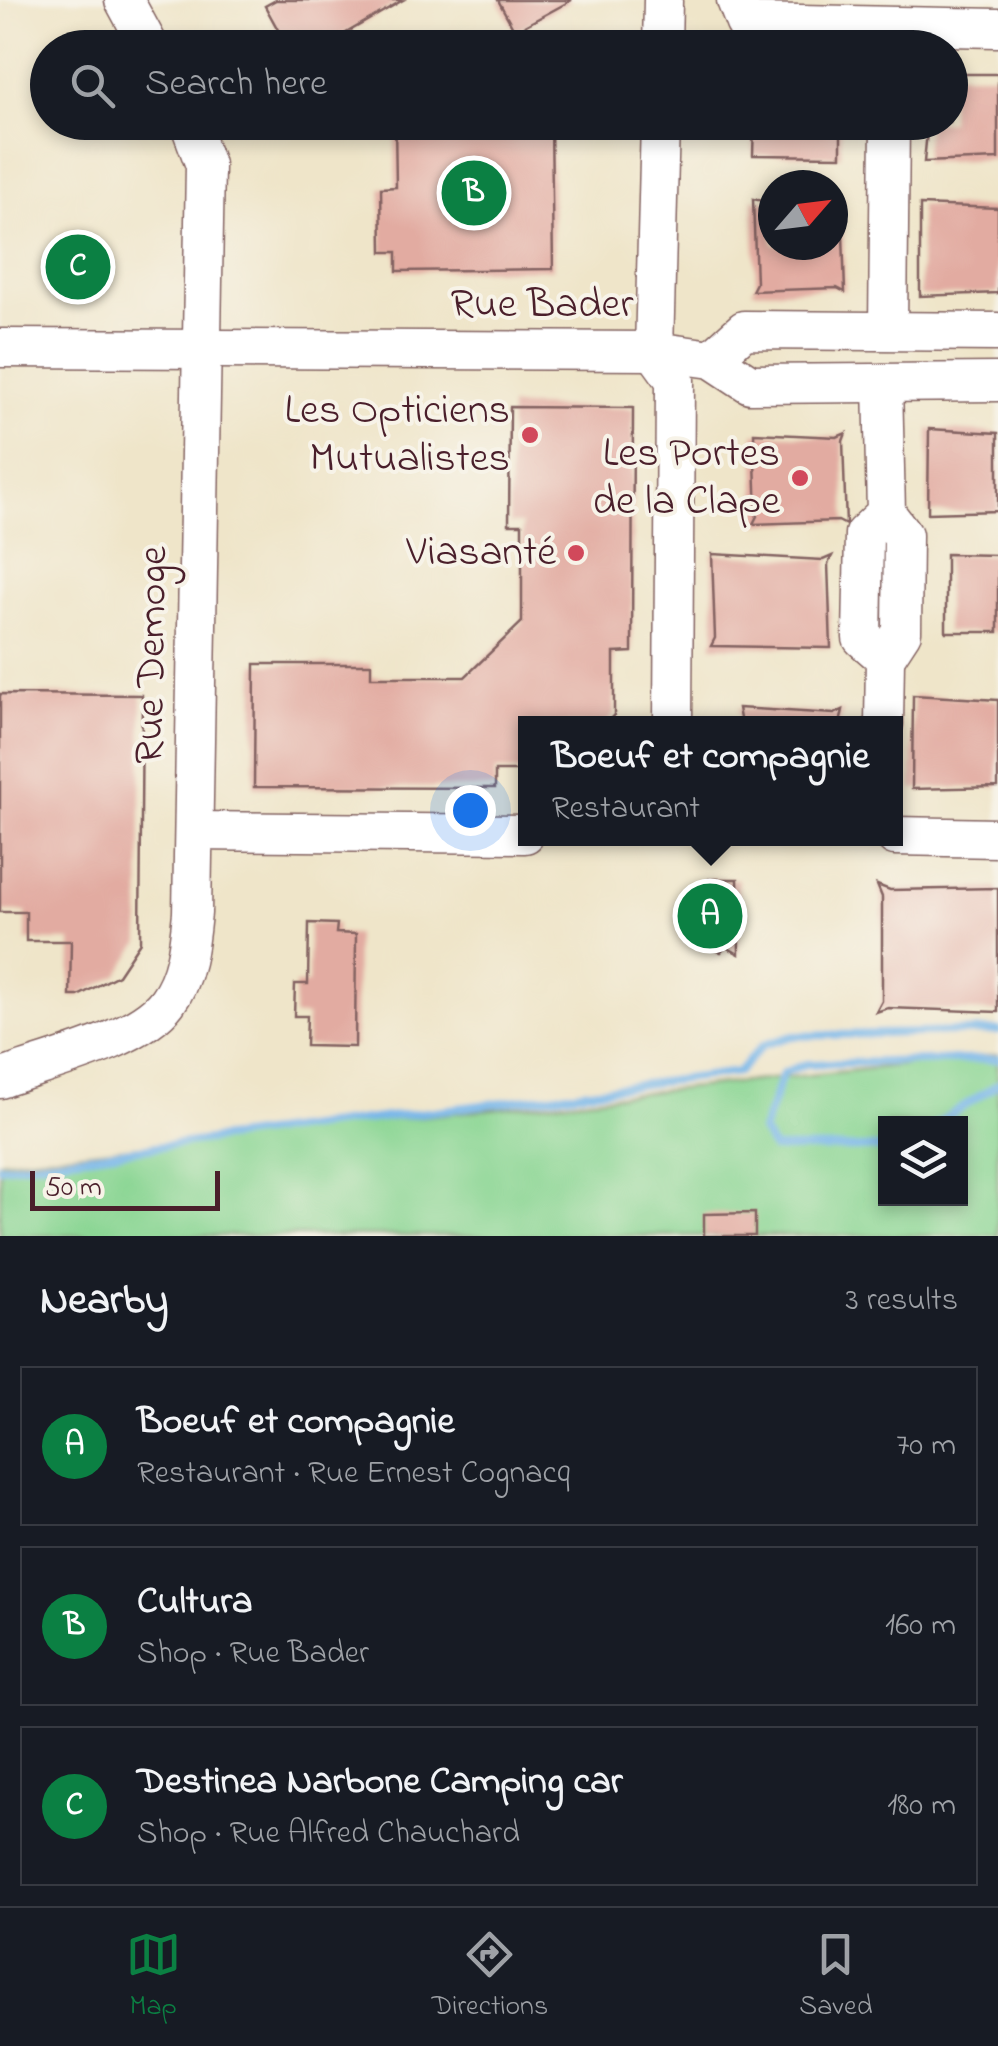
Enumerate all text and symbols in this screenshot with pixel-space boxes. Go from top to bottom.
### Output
search box [30,30,968,140]
text: Search here [145,57,327,113]
icon: search [65,58,120,113]
pin: B [442,156,506,230]
north arrow [758,170,848,260]
pin: C [46,230,110,304]
street label: Rue Bader [451,275,634,336]
place label: Les Opticiens Mutualistes [285,381,510,490]
marker: Les Opticiens Mutualistes [519,424,541,446]
place label: Les Portes de la Clape [592,424,780,533]
marker: Les Portes de la Clape [789,467,811,489]
place label: Viasanté [405,523,556,584]
marker: Viasanté [565,542,587,564]
street label: Rue Demoge [121,545,185,765]
popup [518,716,903,846]
text: Boeuf et compagnie [552,730,869,786]
your location [445,785,496,836]
text: Restaurant [552,786,700,833]
pin: A [678,878,742,954]
map controls [878,1116,968,1206]
button: layers [878,1116,968,1206]
scale bar [30,1166,220,1210]
text: 50 m [45,1168,102,1209]
text: Nearby [40,1271,168,1332]
text: 3 results [846,1278,958,1325]
text: Boeuf et compagnie [137,1395,454,1451]
text: A [65,1423,84,1470]
text: 70 m [896,1423,956,1470]
text: Restaurant · Rue Ernest Cognacq [137,1451,570,1498]
text: Cultura [137,1575,253,1631]
text: B [64,1603,85,1650]
text: 160 m [885,1603,956,1650]
text: Shop · Rue Bader [137,1631,369,1678]
text: Destinea Narbone Camping car [137,1755,623,1811]
text: C [66,1783,83,1830]
text: 180 m [887,1783,956,1830]
text: Shop · Rue Alfred Chauchard [137,1811,520,1858]
tab: Map [126,1927,181,2028]
tab: Directions [432,1927,548,2028]
tab: Saved [799,1927,872,2028]

